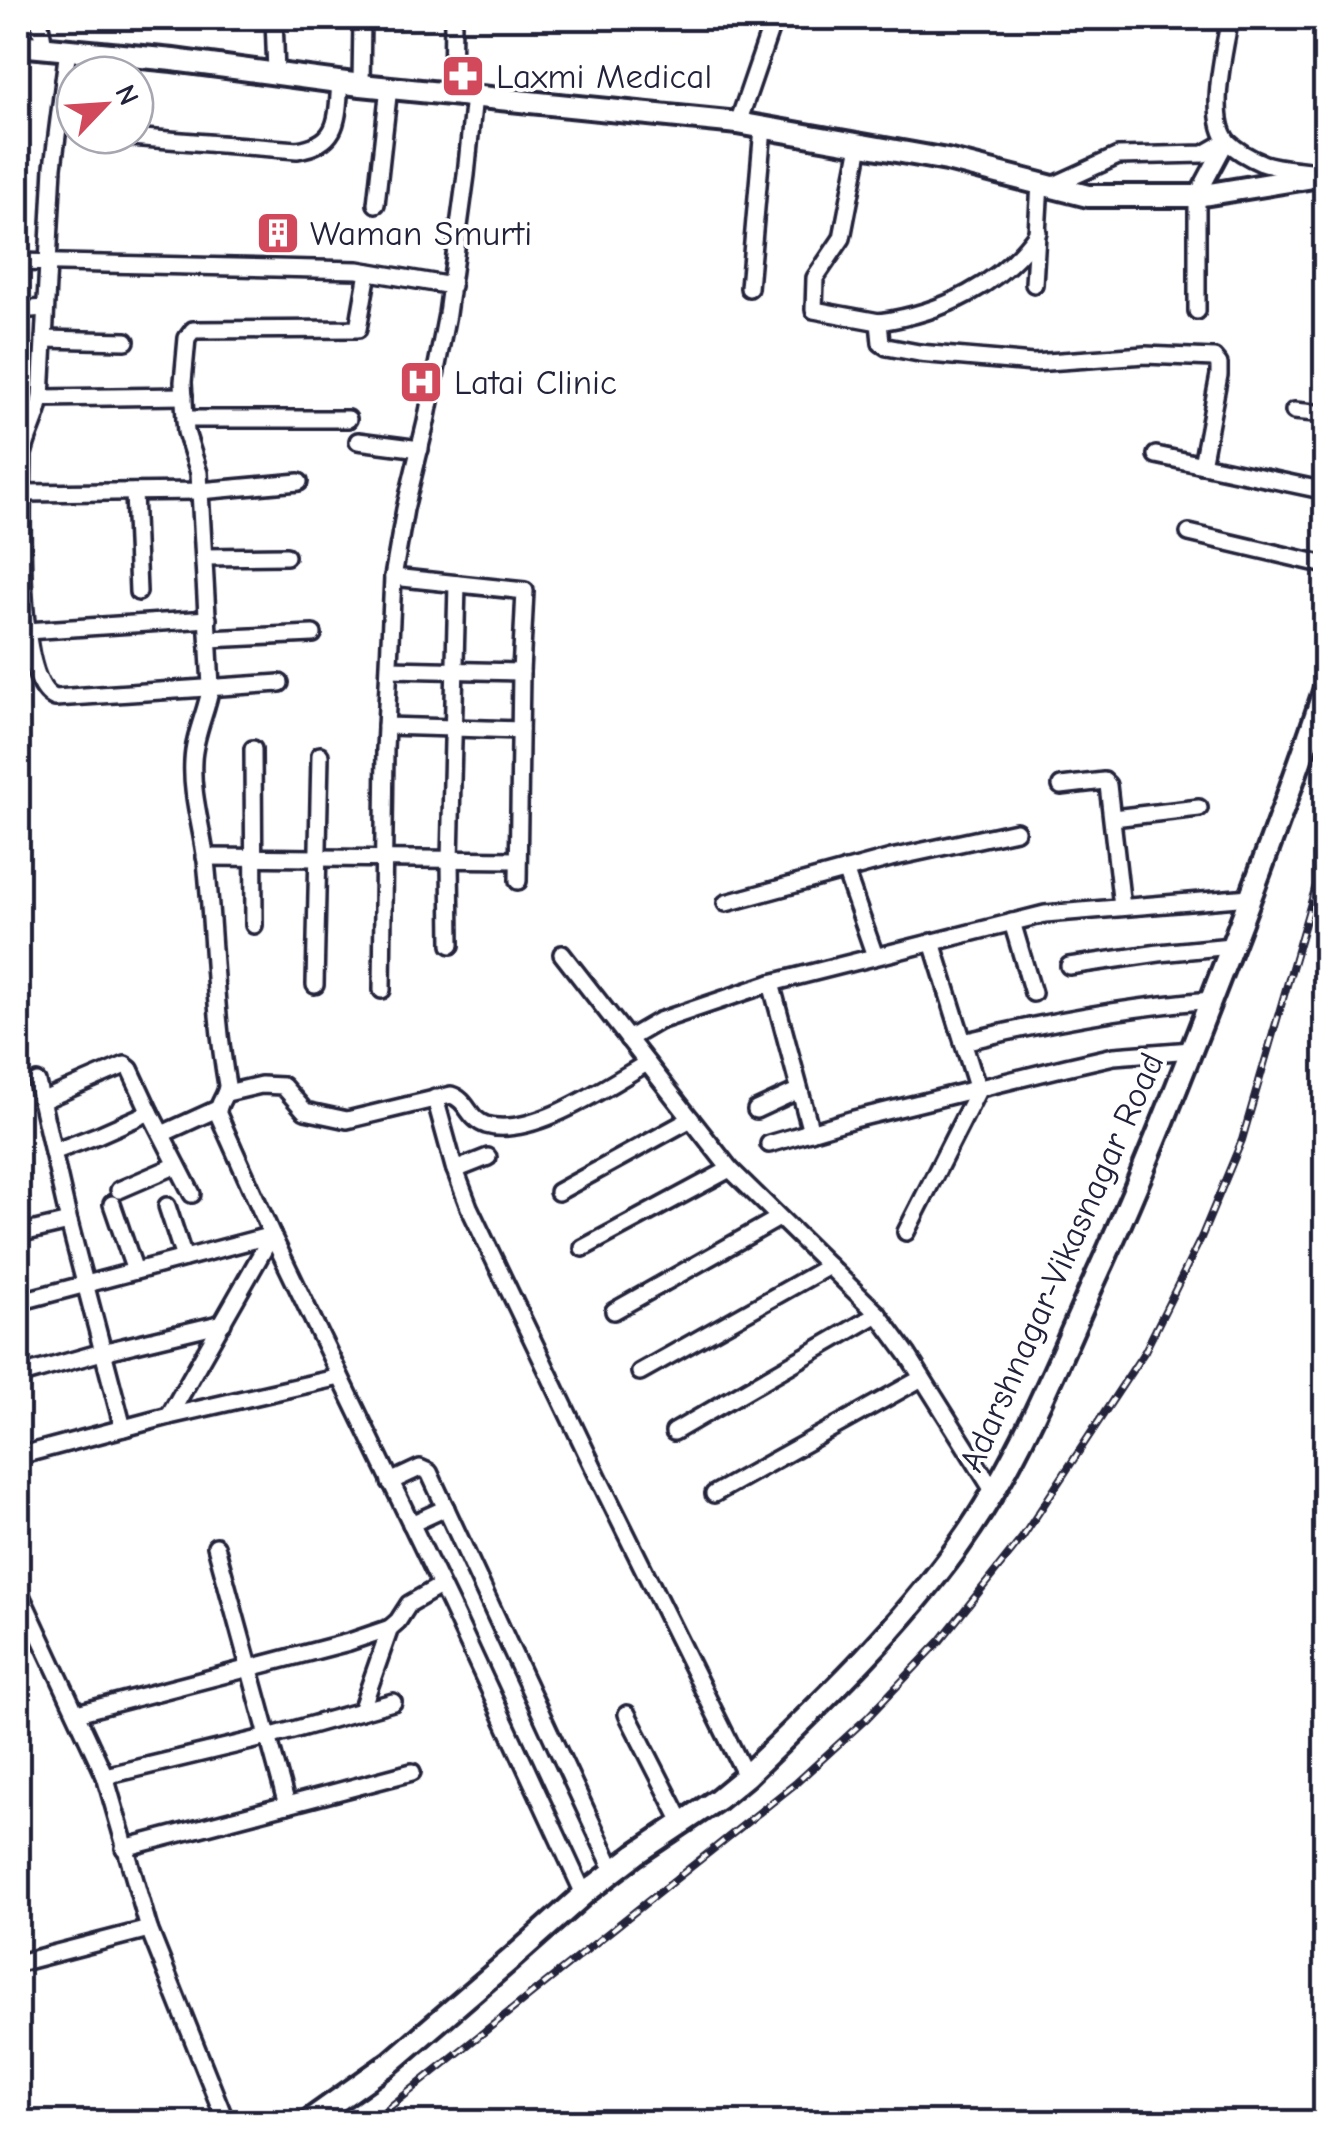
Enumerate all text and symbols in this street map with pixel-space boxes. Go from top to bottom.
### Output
pharmacy icon: Laxmi Medical [440,53,486,99]
north arrow [55,55,155,155]
place label: Laxmi Medical [496,56,712,97]
text: N [108,80,145,110]
building icon: Waman Smurti [255,210,301,256]
place label: Waman Smurti [310,213,532,254]
hospital icon: Latai Clinic [398,359,444,405]
place label: Latai Clinic [454,362,617,403]
street label: Adarshnagar-Vikasnagar Road [950,1047,1172,1478]

